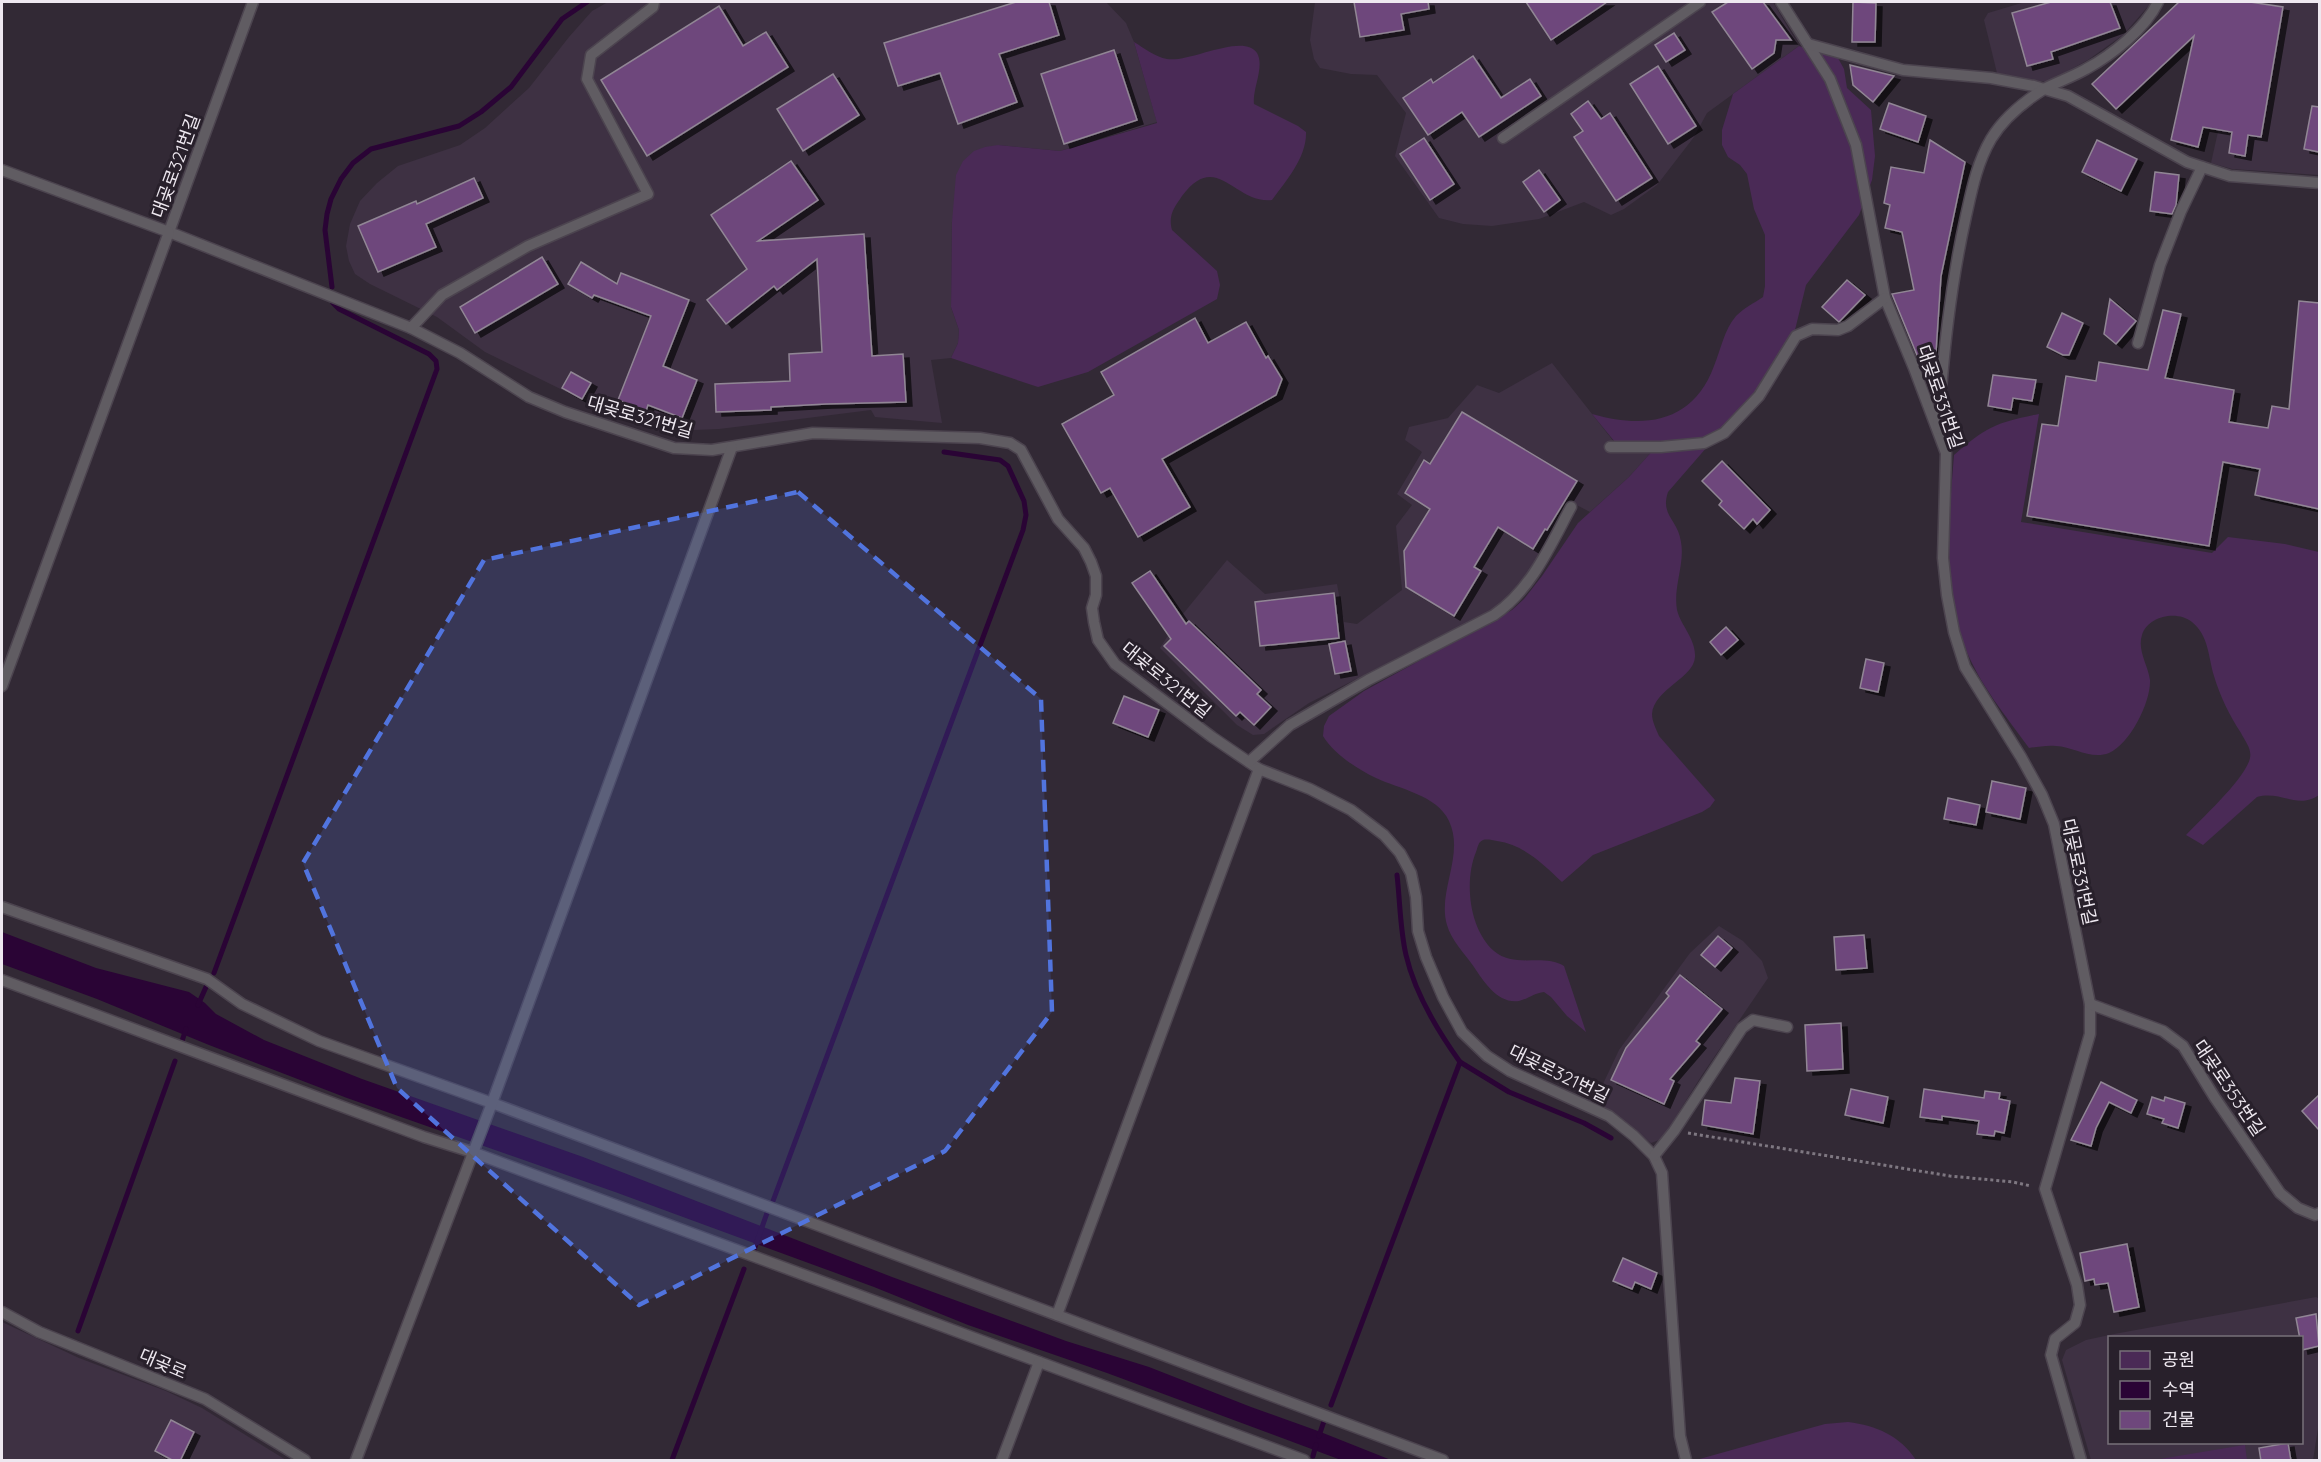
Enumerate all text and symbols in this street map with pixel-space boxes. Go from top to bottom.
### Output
street label: 대곶로321번길 [146,111,205,221]
street label: 대곶로331번길 [1912,342,1969,452]
street label: 대곶로321번길 [585,390,696,443]
street label: 대곶로321번길 [1117,636,1216,723]
street label: 대곶로331번길 [2057,817,2102,927]
street label: 대곶로353번길 [2189,1035,2270,1140]
street label: 대곶로321번길 [1505,1039,1613,1108]
legend [2108,1336,2303,1444]
street label: 대곶로 [136,1343,191,1384]
text: 공원 [2162,1348,2195,1371]
text: 수역 [2162,1378,2195,1401]
text: 건물 [2162,1408,2195,1431]

